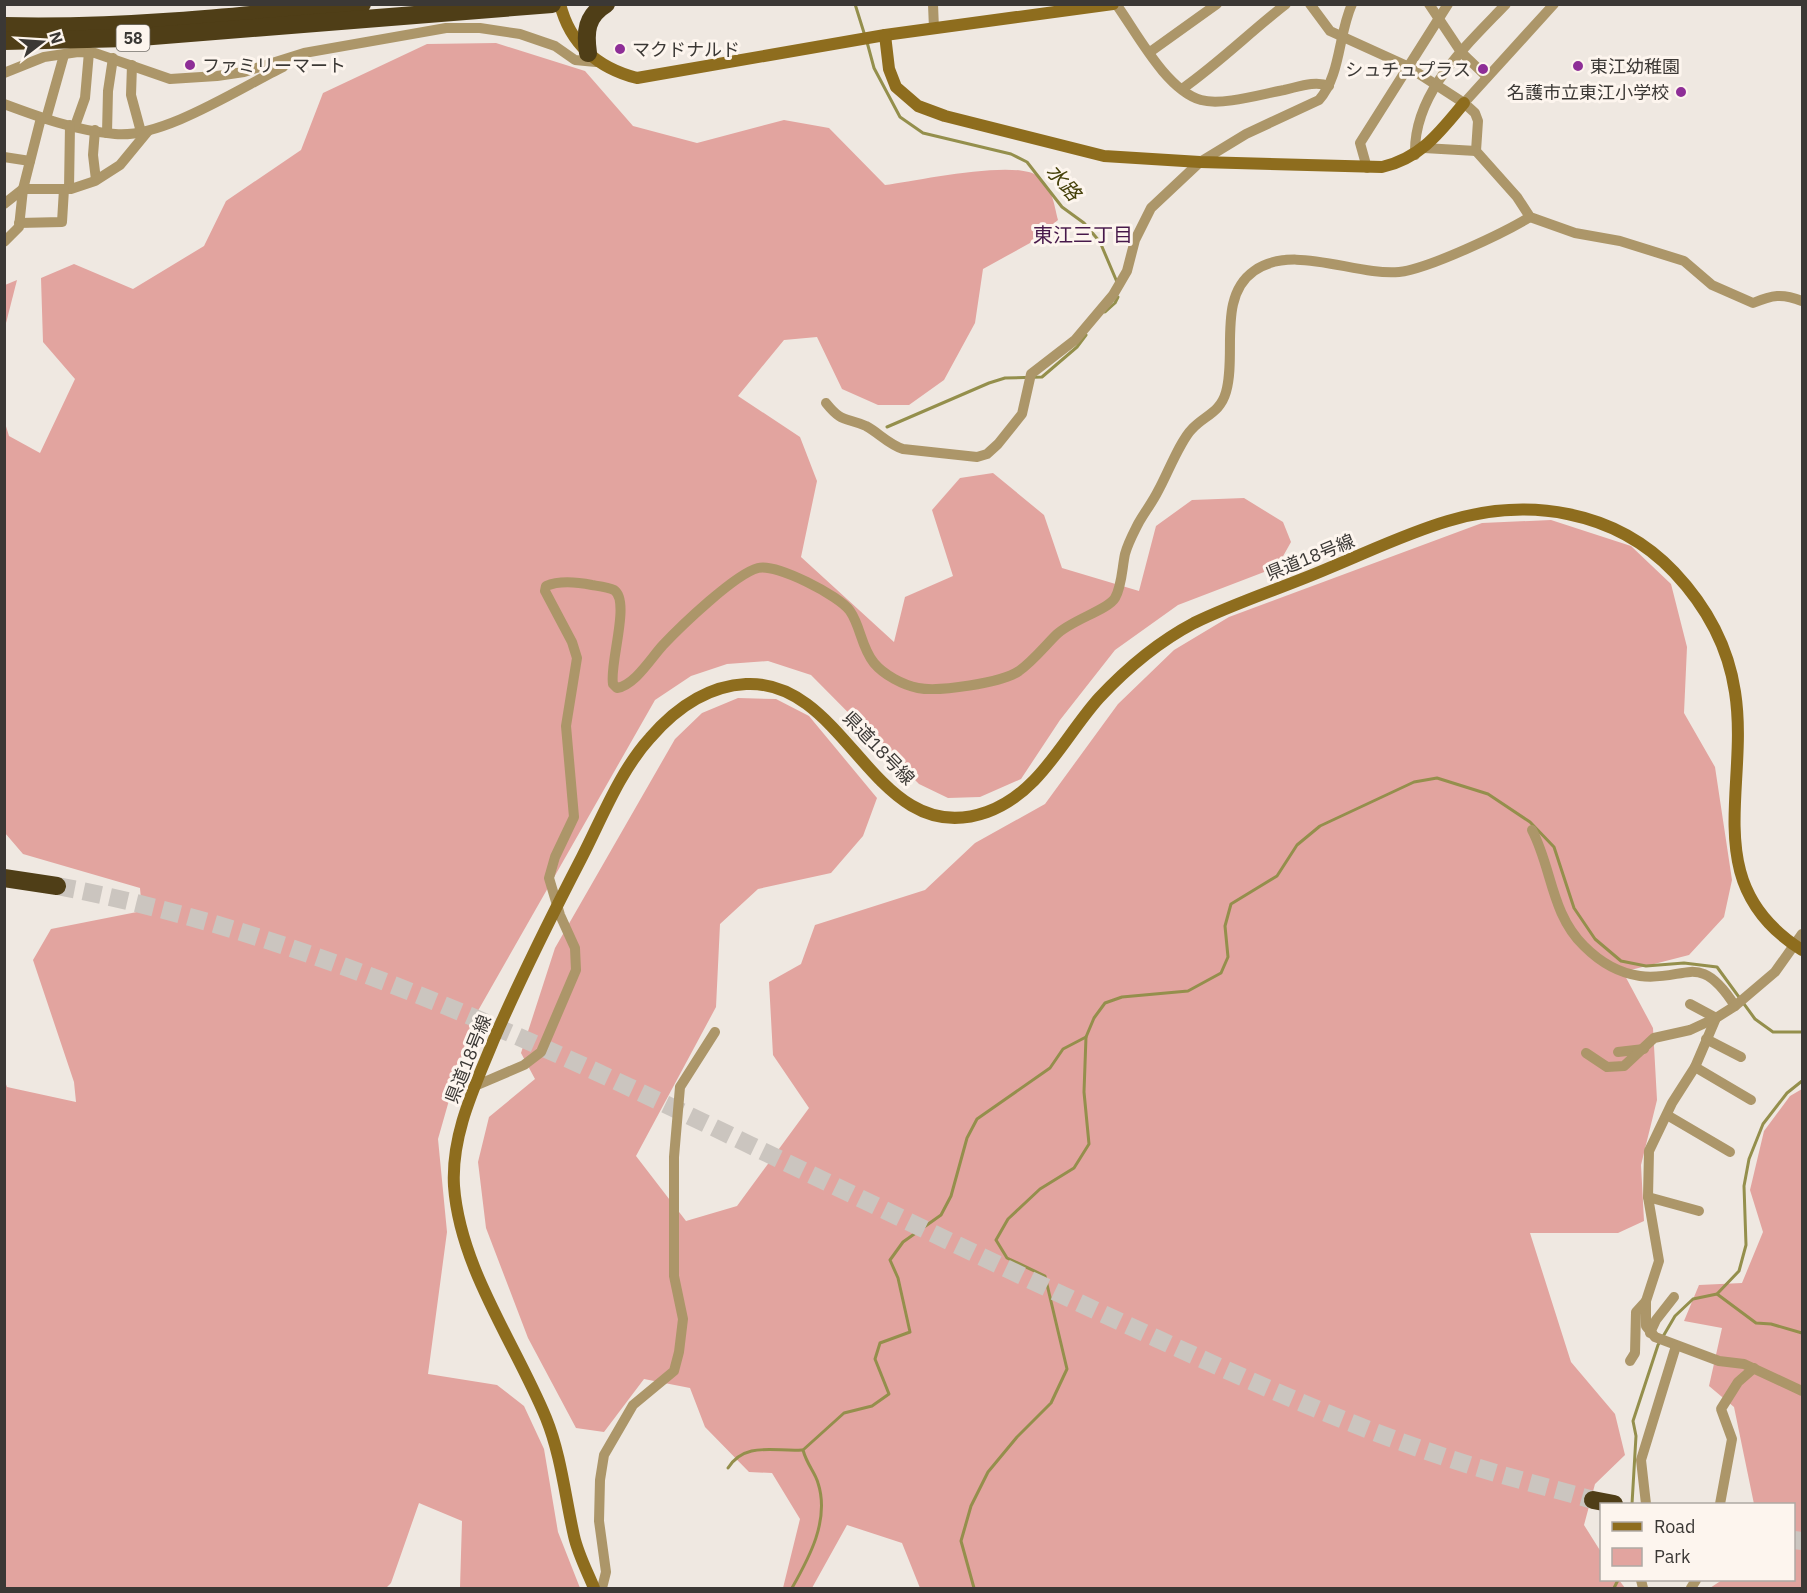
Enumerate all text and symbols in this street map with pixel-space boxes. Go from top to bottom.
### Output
north arrow [12,12,72,72]
road number: 58 [116,25,150,51]
text: N [45,29,68,46]
place label: マクドナルド [632,38,740,61]
marker: マクドナルド [613,42,627,56]
place label: ファミリーマート [202,54,346,77]
place label: 東江幼稚園 [1590,55,1680,78]
marker: ファミリーマート [183,58,197,72]
place label: シュチュプラス [1345,58,1471,81]
marker: 東江幼稚園 [1571,59,1585,73]
marker: シュチュプラス [1476,62,1490,76]
place label: 名護市立東江小学校 [1507,81,1669,104]
marker: 名護市立東江小学校 [1674,85,1688,99]
water label: 水路 [1041,158,1089,207]
district label: 東江三丁目 [1033,221,1133,248]
street label: 県道18号線 [1262,529,1358,585]
street label: 県道18号線 [838,706,920,790]
street label: 県道18号線 [440,1011,496,1107]
legend [1600,1503,1795,1581]
text: Road [1654,1515,1695,1538]
text: Park [1654,1545,1691,1568]

